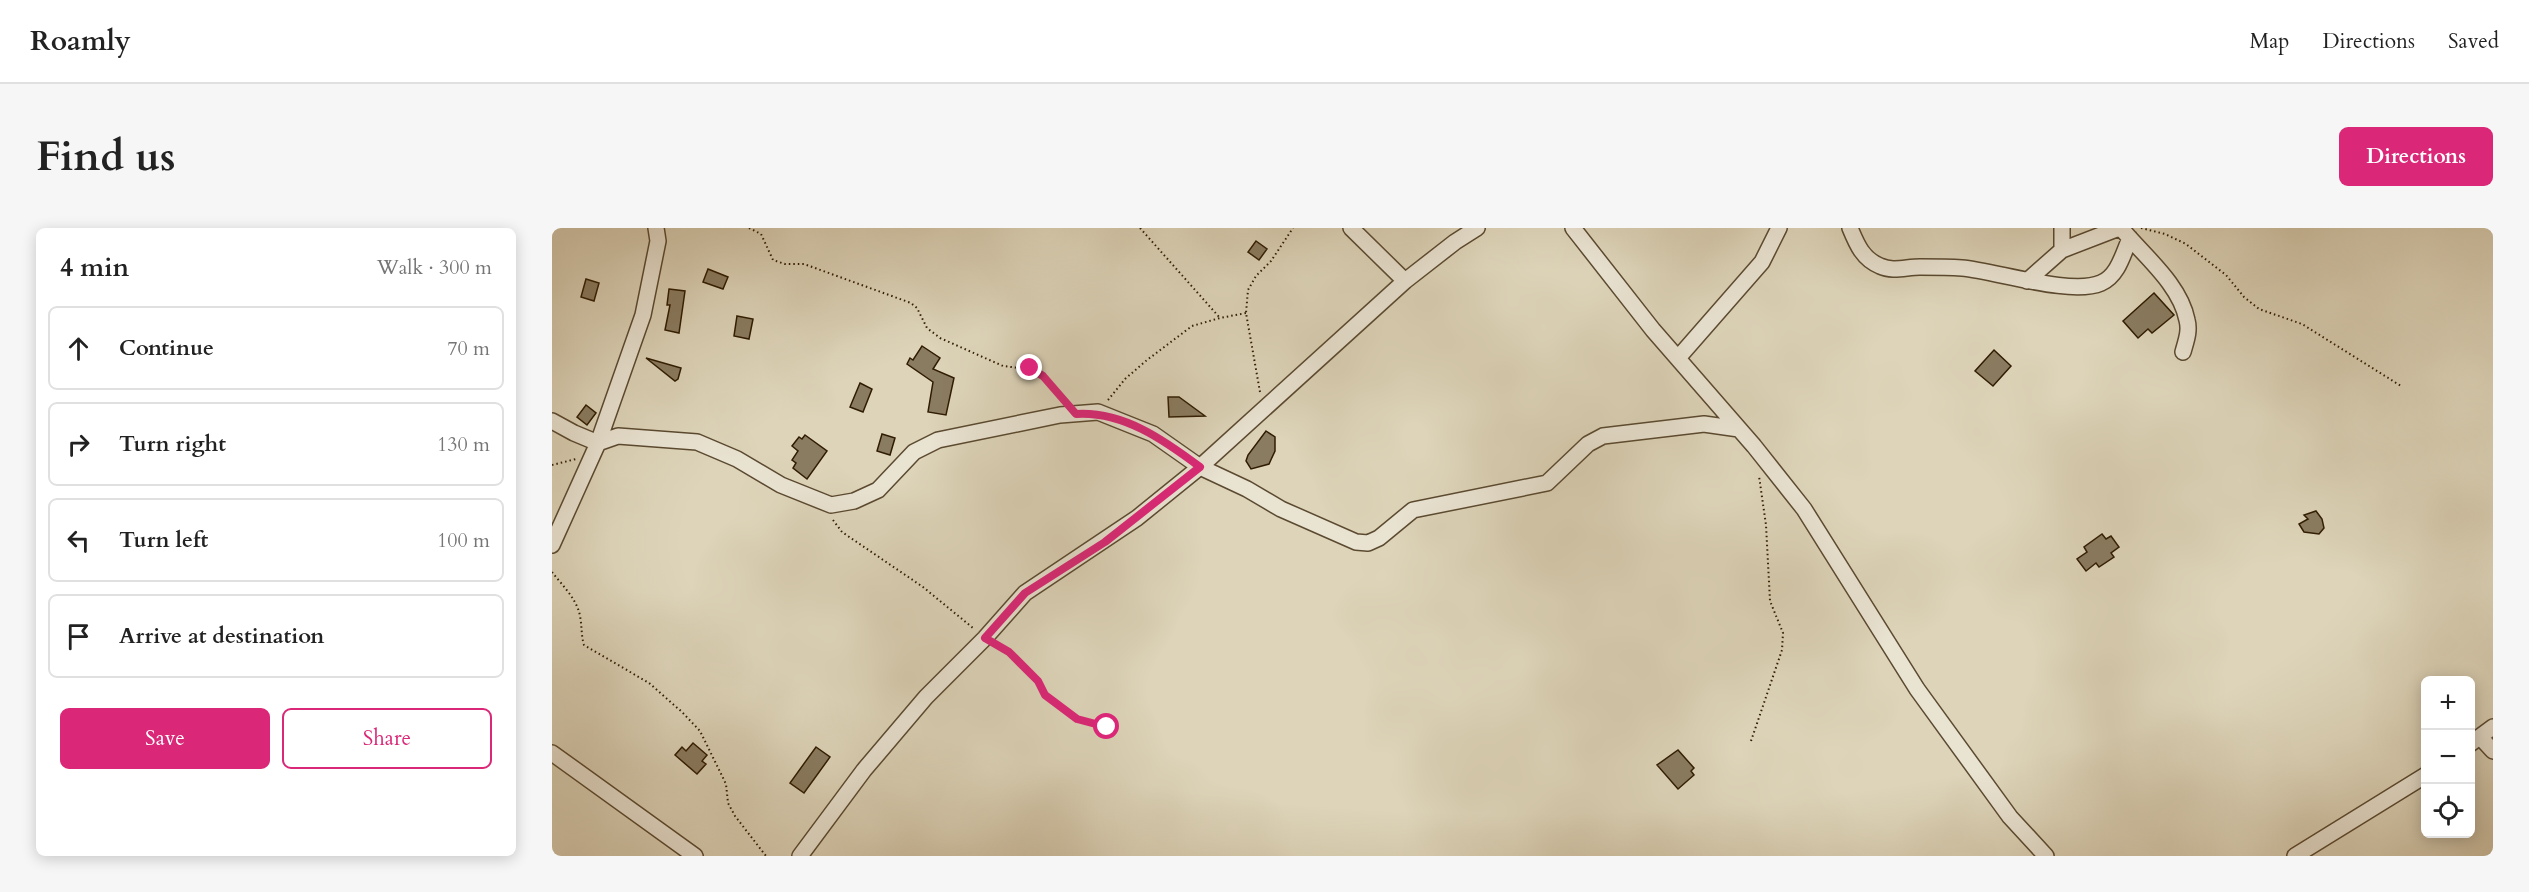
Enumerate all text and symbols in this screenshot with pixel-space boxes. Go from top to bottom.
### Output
text: Roamly [30,22,131,60]
text: Map [2249,27,2289,56]
text: Directions [2322,27,2415,56]
text: Saved [2448,27,2499,56]
button: Directions [2339,127,2493,186]
text: Find us [36,128,176,185]
text: 4 min [60,250,129,285]
text: Walk · 300 m [377,254,492,281]
icon: ahead [62,332,95,365]
text: Continue [119,333,214,363]
text: 70 m [447,335,490,362]
route end [1016,354,1042,380]
icon: right [62,428,95,461]
text: Turn right [119,429,226,459]
text: 130 m [437,431,490,458]
icon: left [62,524,95,557]
text: Turn left [119,525,208,555]
text: 100 m [437,527,490,554]
icon: arrive [62,620,95,653]
text: Arrive at destination [119,621,324,651]
map controls [2421,676,2475,838]
button: + [2421,676,2475,730]
button: Save [60,708,270,769]
button: Share [282,708,492,769]
route start [1093,713,1119,739]
button: − [2421,730,2475,784]
button: locate [2421,784,2475,838]

